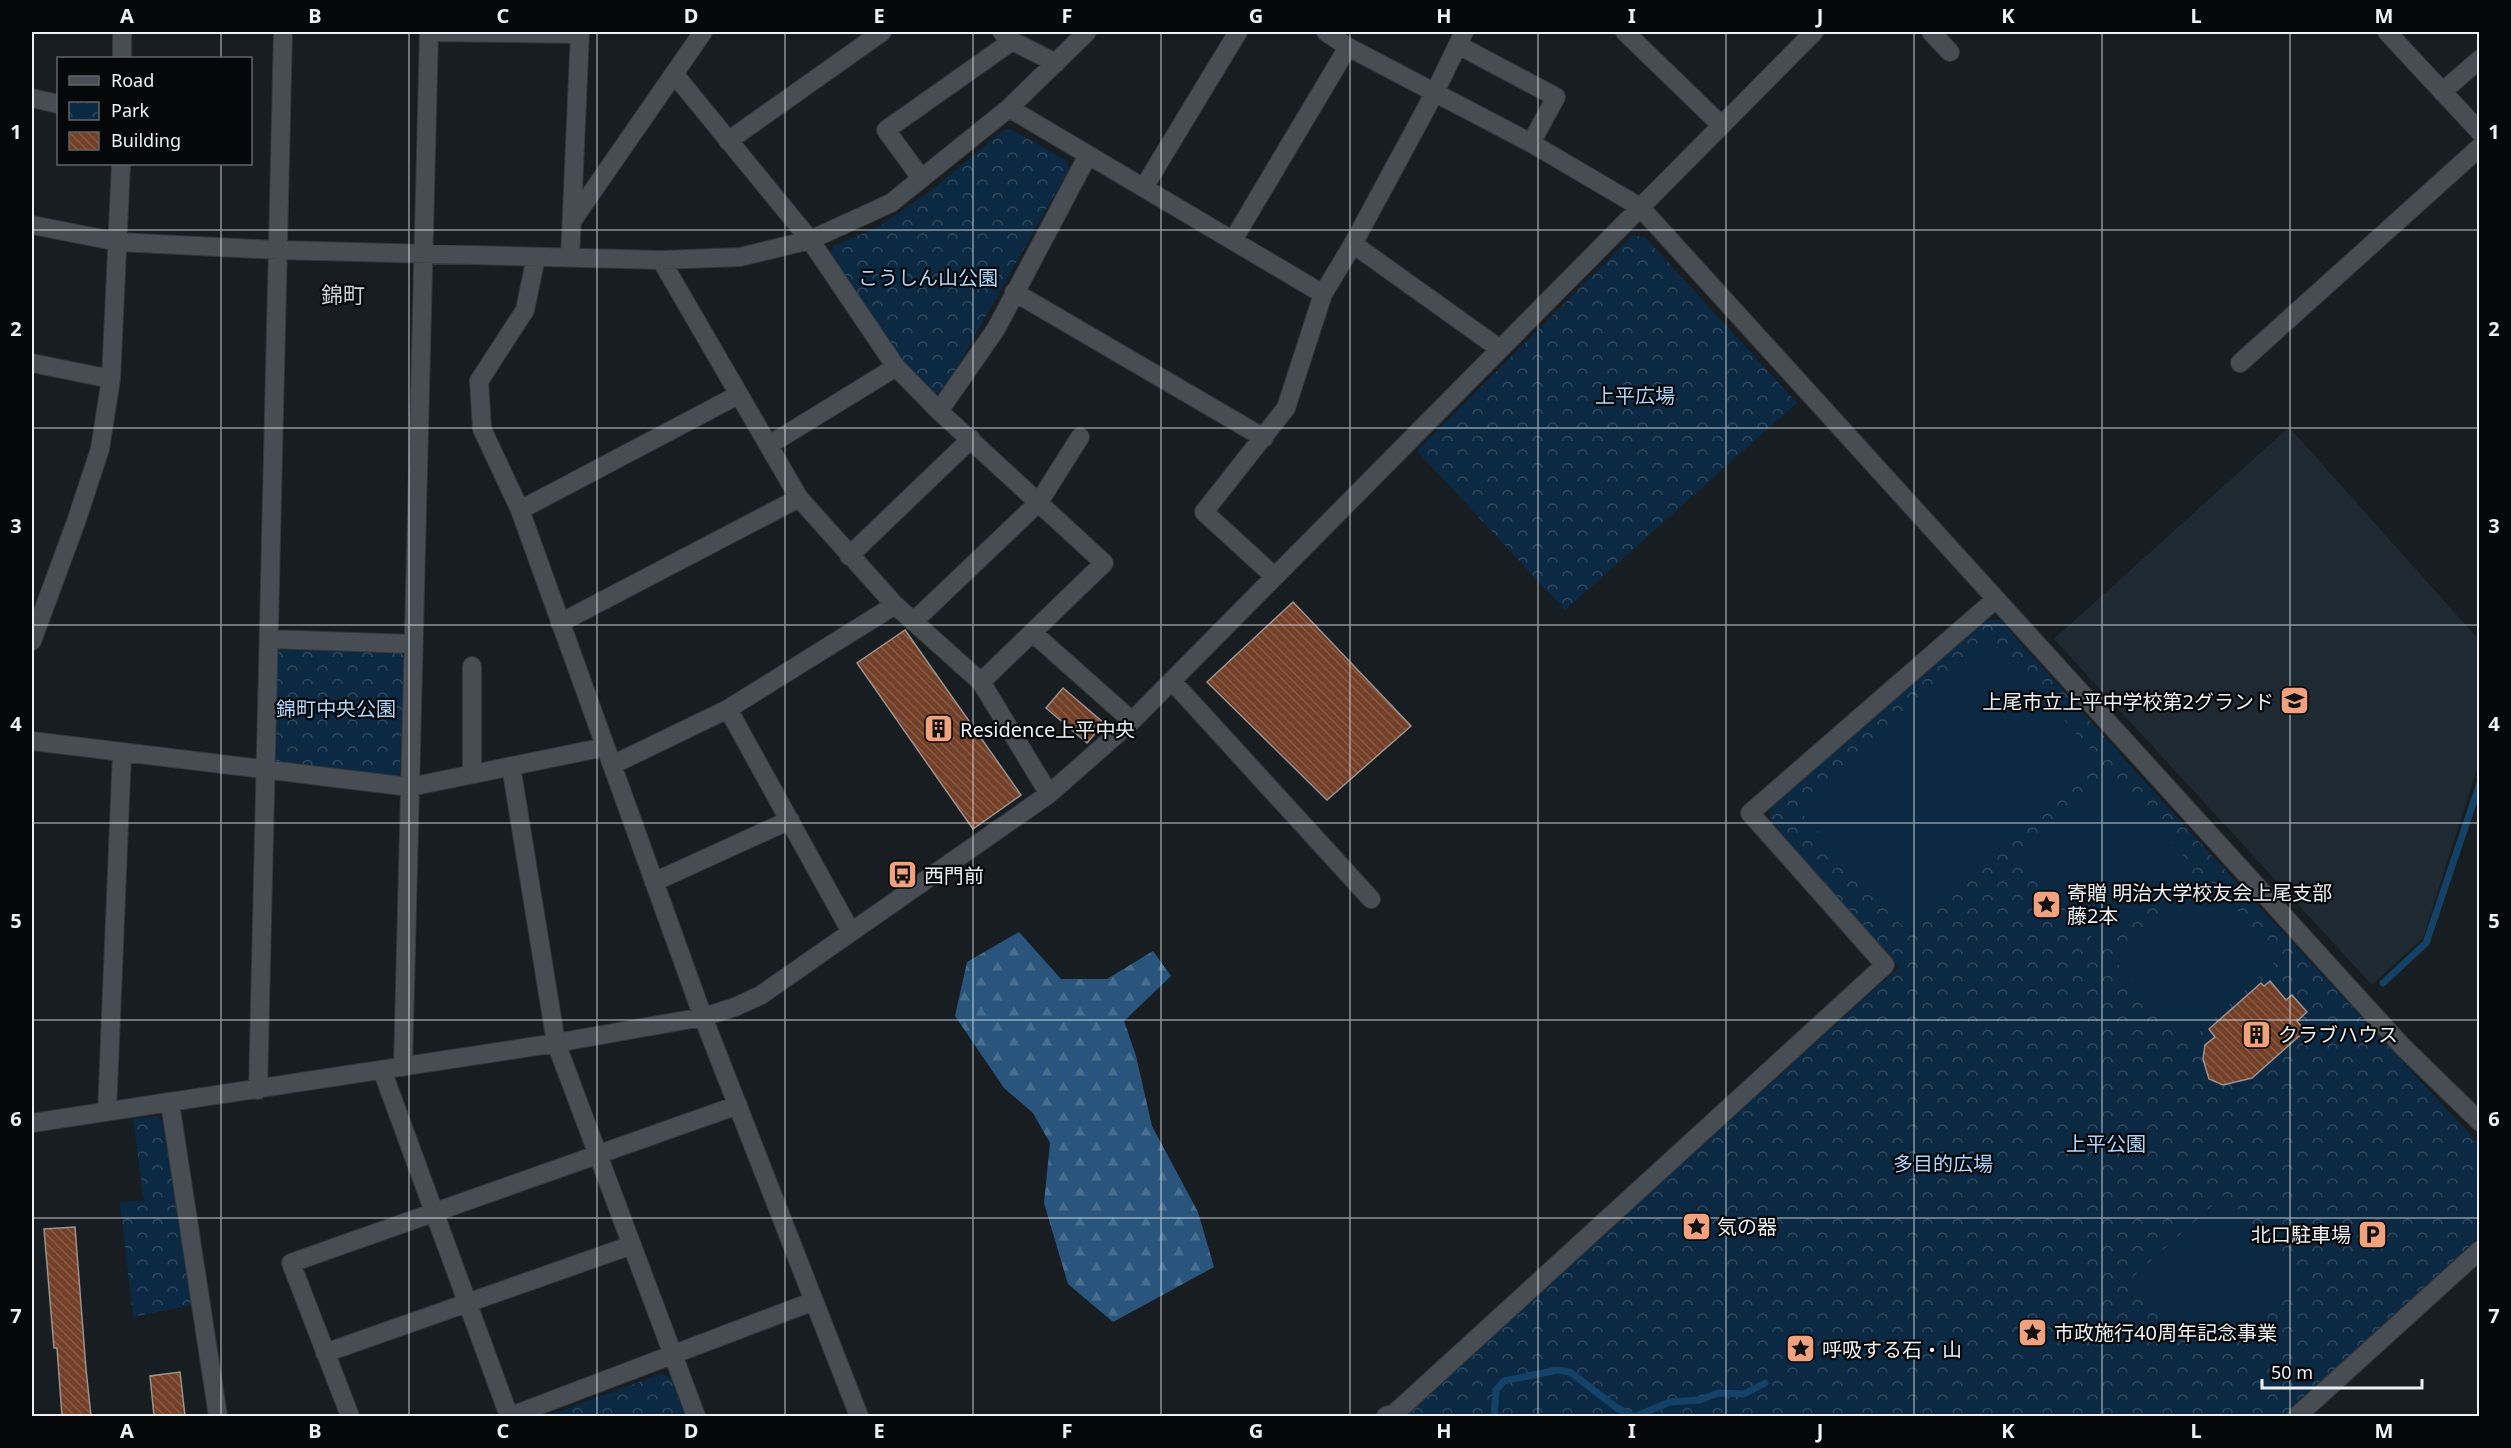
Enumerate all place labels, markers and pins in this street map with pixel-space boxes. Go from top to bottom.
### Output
school or university icon: 上尾市立上平中学校第2グランド [2279,685,2311,717]
place label: 上尾市立上平中学校第2グランド [1983,688,2274,715]
building icon: Residence上平中央 [923,713,955,745]
place label: Residence上平中央 [960,716,1135,743]
bus stop icon: 西門前 [887,859,919,891]
place label: 西門前 [924,862,984,889]
place label: 寄贈 明治大学校友会上尾支部 藤2本 [2067,879,2332,929]
place icon: 寄贈 明治大学校友会上尾支部 藤2本 [2030,888,2062,920]
building icon: クラブハウス [2241,1018,2273,1050]
place label: クラブハウス [2278,1021,2398,1048]
place icon: 気の器 [1680,1210,1712,1242]
place label: 気の器 [1717,1213,1777,1240]
parking icon: 北口駐車場 [2356,1218,2388,1250]
place label: 北口駐車場 [2251,1221,2351,1248]
place icon: 市政施行40周年記念事業 [2017,1316,2049,1348]
place label: 市政施行40周年記念事業 [2054,1319,2277,1346]
place icon: 呼吸する石・山 [1785,1333,1817,1365]
place label: 呼吸する石・山 [1822,1336,1962,1363]

